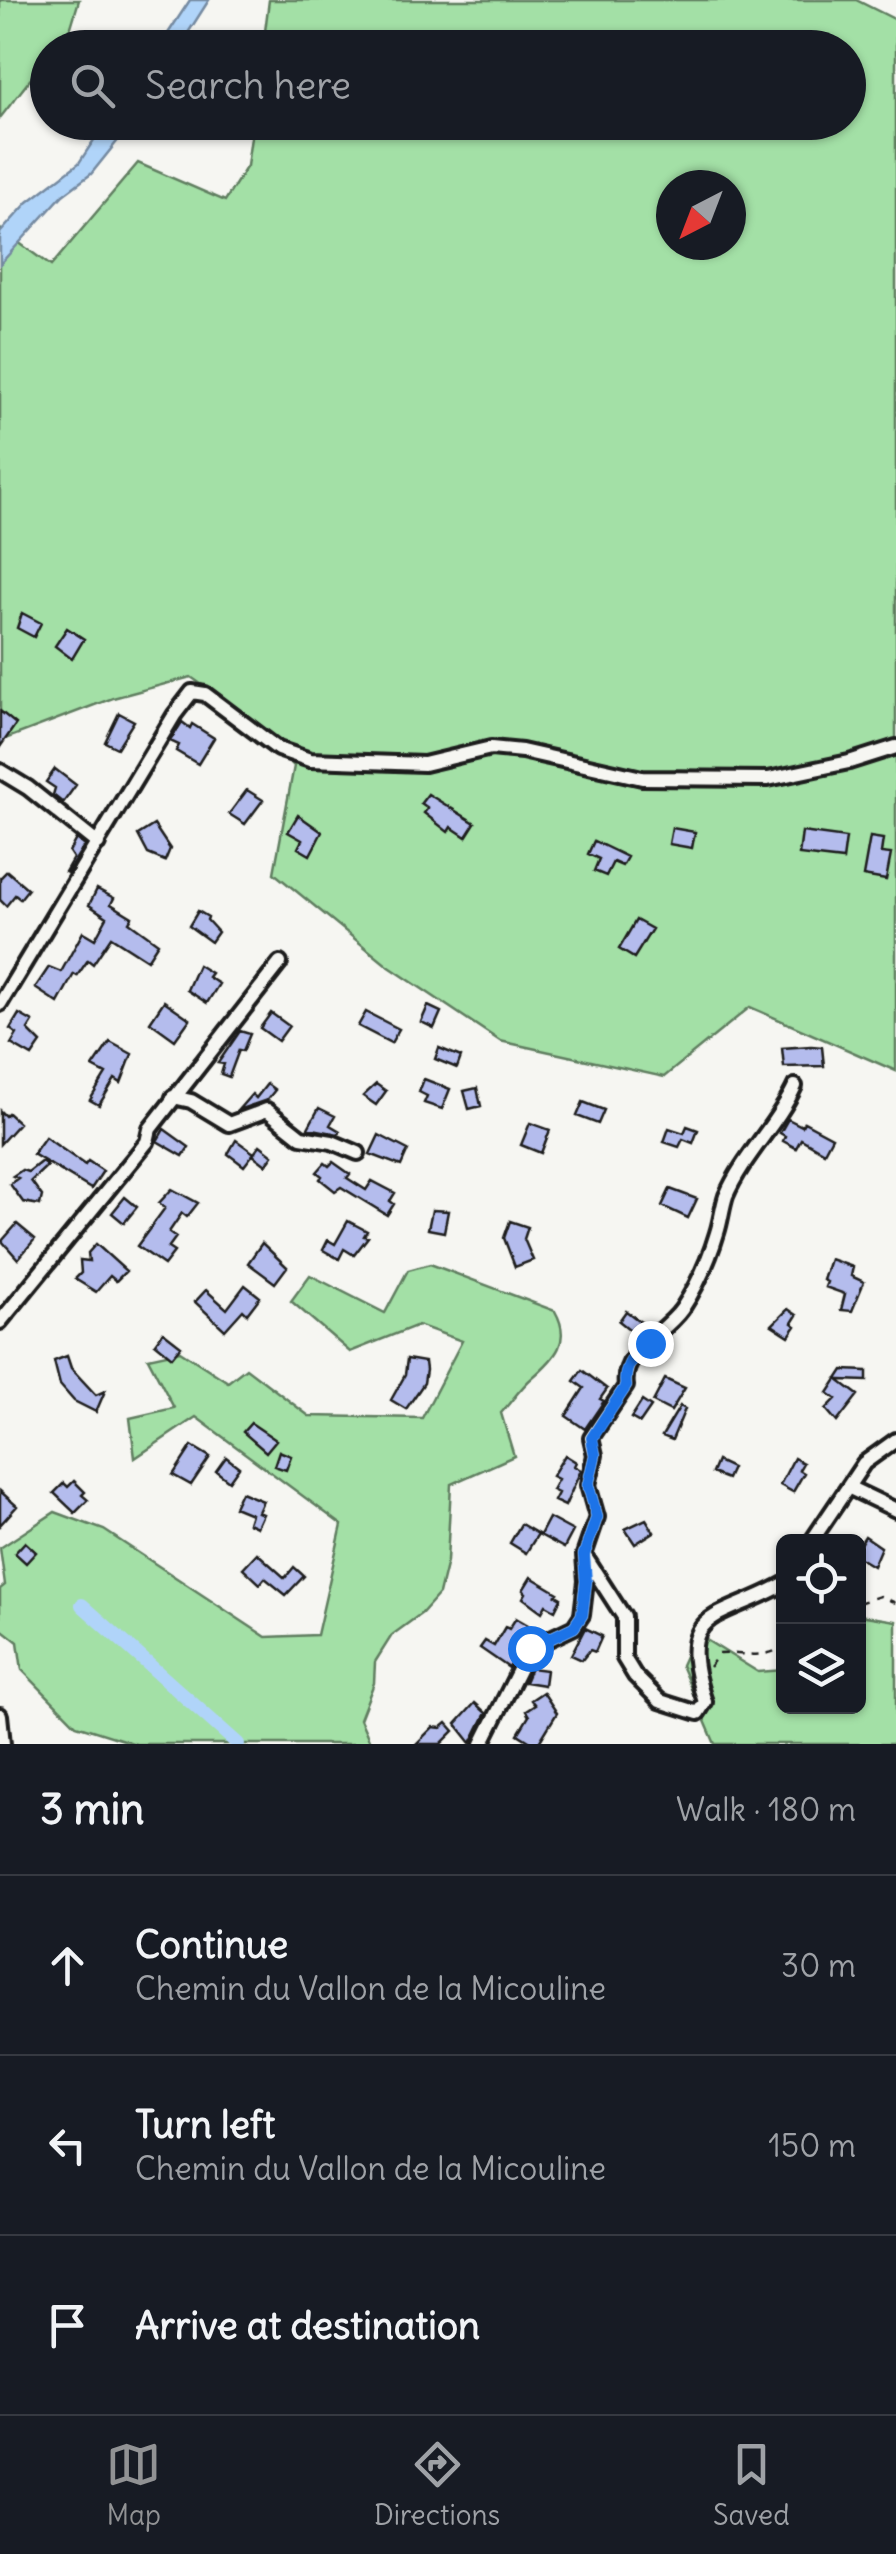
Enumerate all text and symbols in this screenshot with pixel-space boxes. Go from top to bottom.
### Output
search box [30,30,866,140]
icon: search [65,58,120,113]
text: Search here [145,62,351,109]
north arrow [656,170,746,260]
route end [628,1321,674,1367]
map controls [776,1534,866,1714]
button: locate [776,1534,866,1624]
button: layers [776,1624,866,1714]
route start [508,1626,554,1672]
text: 3 min [40,1783,144,1835]
text: Walk · 180 m [676,1789,856,1830]
text: Continue [135,1921,288,1968]
icon: ahead [40,1938,95,1993]
text: 30 m [781,1945,856,1986]
text: Chemin du Vallon de la Micouline [135,1968,606,2009]
text: Turn left [135,2101,275,2148]
icon: left [40,2118,95,2173]
text: 150 m [768,2125,856,2166]
text: Chemin du Vallon de la Micouline [135,2148,606,2189]
icon: arrive [40,2298,95,2353]
text: Arrive at destination [135,2302,480,2349]
tab: Map [106,2437,161,2533]
tab: Directions [374,2437,500,2533]
tab: Saved [713,2437,790,2533]

